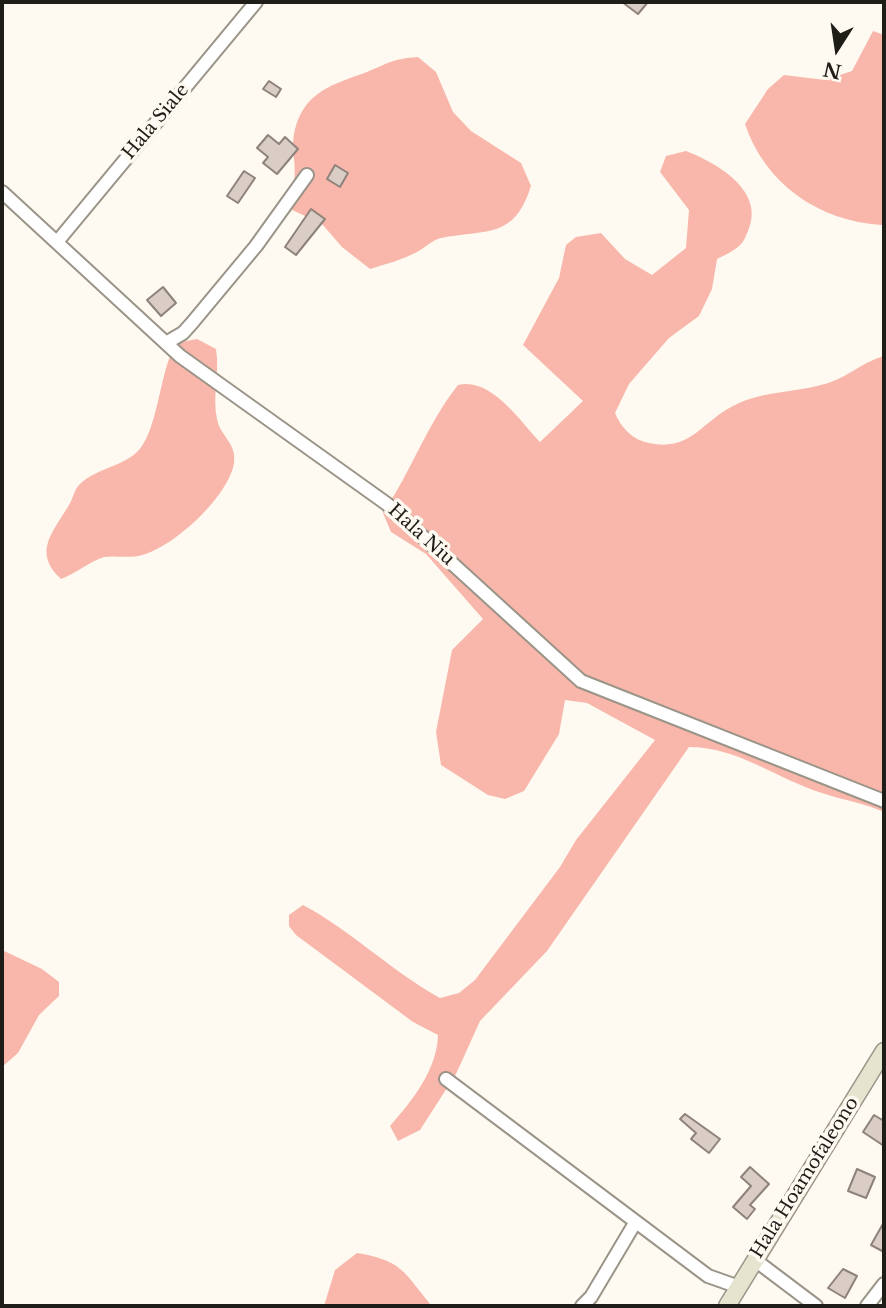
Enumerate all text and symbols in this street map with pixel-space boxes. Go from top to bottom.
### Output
north arrow [802,14,872,84]
text: N [821,57,844,83]
street label: Hala Siale [118,80,194,164]
street label: Hala Niu [383,500,459,570]
street label: Hala Hoamofaleono [747,1093,863,1263]

